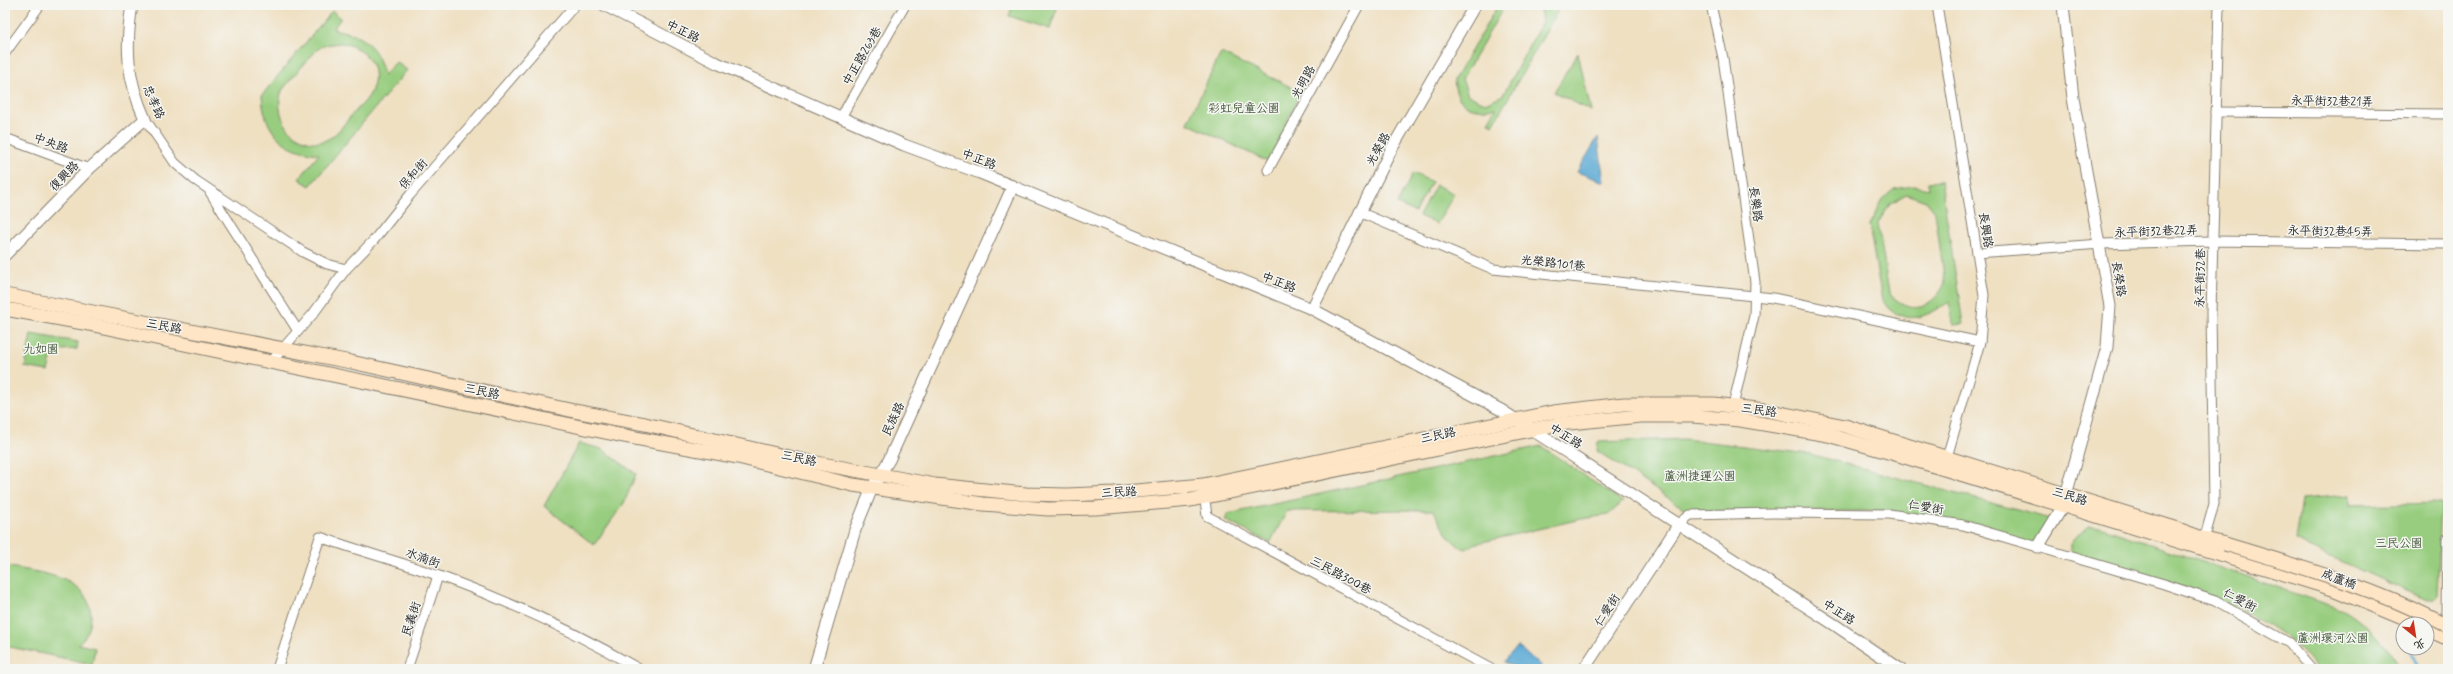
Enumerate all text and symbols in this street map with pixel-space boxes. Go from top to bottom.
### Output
street label: 中正路 [663,17,702,47]
street label: 中正路263巷 [840,24,886,89]
street label: 光明路 [1288,63,1320,102]
street label: 忠孝路 [138,83,168,122]
street label: 永平街32巷21弄 [2290,93,2374,111]
park label: 彩虹兒童公園 [1208,101,1280,117]
street label: 中央路 [31,130,70,158]
street label: 光榮路 [1363,130,1395,169]
street label: 中正路 [959,146,998,174]
street label: 保和街 [396,156,432,193]
street label: 復興路 [46,158,83,195]
street label: 長樂路 [1745,185,1765,223]
street label: 長興路 [1974,211,1996,249]
street label: 永平街32巷22弄 [2114,223,2198,241]
street label: 永平街32巷45弄 [2287,223,2373,241]
street label: 永平街32巷 [2192,248,2210,308]
street label: 光榮路101巷 [1520,253,1586,275]
street label: 長榮路 [2107,260,2129,298]
street label: 中正路 [1259,269,1298,297]
street label: 三民路 [145,316,183,338]
park label: 九如園 [23,342,59,358]
street label: 三民路 [463,380,501,404]
street label: 民族路 [879,400,909,439]
street label: 三民路 [1740,401,1778,421]
street label: 中正路 [1546,421,1585,453]
street label: 三民路 [1419,424,1457,448]
street label: 三民路 [780,447,818,471]
park label: 蘆洲捷運公園 [1664,469,1736,485]
street label: 三民路 [1101,484,1137,502]
street label: 三民路 [2050,484,2089,510]
street label: 仁愛街 [1907,497,1945,519]
park label: 三民公園 [2375,536,2423,552]
street label: 水湳街 [403,545,442,573]
street label: 三民路300巷 [1307,553,1374,599]
street label: 成蘆橋 [2319,566,2358,594]
street label: 仁愛街 [2220,585,2259,616]
street label: 仁愛街 [1591,591,1624,630]
street label: 中正路 [1819,596,1858,629]
street label: 民義街 [399,600,425,639]
north arrow [2395,616,2435,656]
park label: 蘆洲環河公園 [2297,631,2369,647]
text: 北 [2411,635,2428,653]

